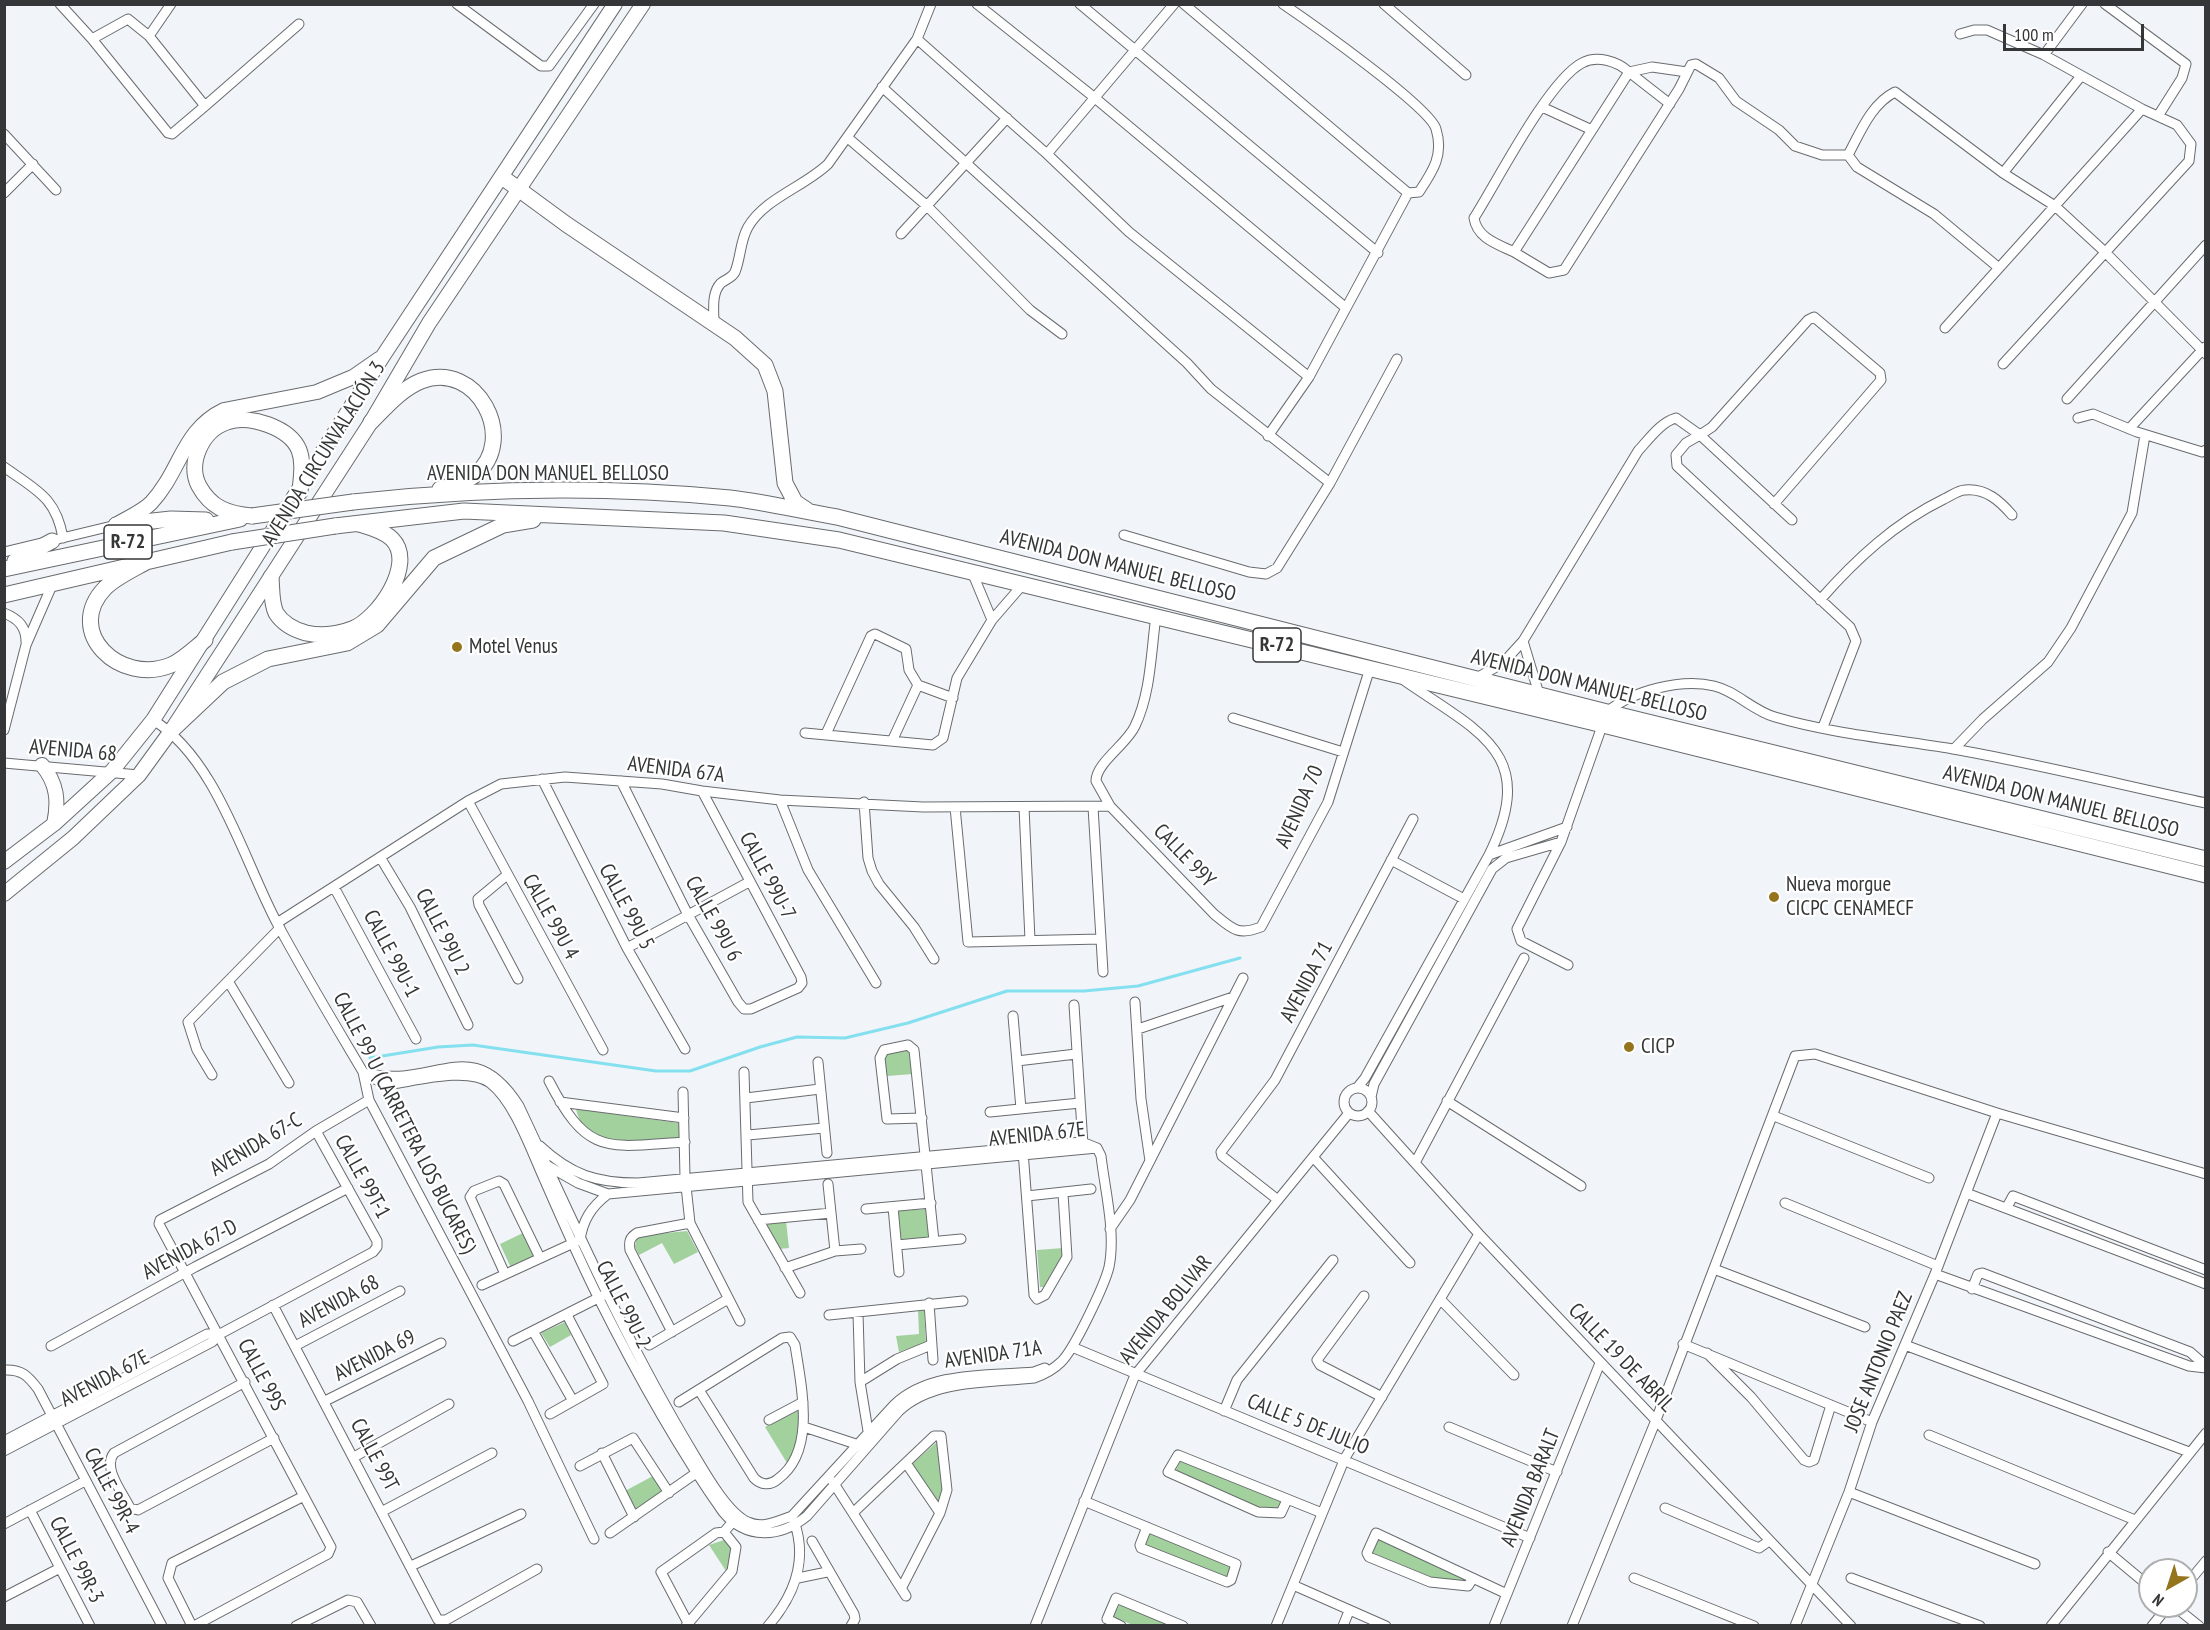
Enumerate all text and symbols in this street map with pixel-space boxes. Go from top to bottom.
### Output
scale bar [2006,12,2147,50]
text: 100 m [2014,23,2054,46]
street label: AVENIDA CIRCUNVALACIÓN 3 [257,357,391,551]
street label: AVENIDA DON MANUEL BELLOSO [427,461,669,487]
street label: AVENIDA DON MANUEL BELLOSO [997,524,1239,608]
road number: R-72 [104,525,152,559]
road number: R-72 [1253,628,1301,662]
place label: Motel Venus [469,634,558,660]
marker: Motel Venus [450,640,464,654]
street label: AVENIDA DON MANUEL BELLOSO [1468,644,1710,728]
street label: AVENIDA 68 [28,735,118,767]
street label: AVENIDA 67A [626,752,726,788]
street label: AVENIDA DON MANUEL BELLOSO [1940,760,2182,844]
street label: AVENIDA 70 [1271,762,1329,852]
street label: CALLE 99Y [1148,819,1220,893]
street label: CALLE 99U-7 [734,828,800,924]
street label: CALLE 99U 5 [593,860,659,954]
street label: CALLE 99U 4 [516,870,584,964]
street label: CALLE 99U 6 [679,872,747,966]
place label: Nueva morgue CICPC CENAMECF [1786,872,1914,922]
street label: CALLE 99U 2 [410,885,474,979]
marker: Nueva morgue CICPC CENAMECF [1767,890,1781,904]
street label: CALLE 99U-1 [358,906,424,1002]
street label: AVENIDA 71 [1275,937,1339,1027]
street label: CALLE 99 U (CARRETERA LOS BUCARES) [327,988,481,1258]
place label: CICP [1641,1034,1675,1060]
marker: CICP [1622,1040,1636,1054]
street label: AVENIDA 67-C [206,1108,306,1182]
street label: AVENIDA 67E [987,1117,1087,1153]
street label: CALLE 99T-1 [329,1131,395,1223]
street label: AVENIDA 67-D [138,1214,242,1286]
street label: AVENIDA BOLIVAR [1114,1250,1218,1370]
street label: CALLE 99U-2 [590,1257,656,1353]
street label: AVENIDA 68 [294,1270,384,1334]
street label: JOSE ANTONIO PAEZ [1839,1288,1919,1436]
street label: CALLE 19 DE ABRIL [1563,1298,1679,1418]
street label: AVENIDA 69 [330,1325,420,1387]
street label: CALLE 99S [232,1335,290,1415]
street label: AVENIDA 71A [943,1336,1043,1374]
street label: AVENIDA 67E [56,1345,154,1413]
street label: CALLE 5 DE JULIO [1243,1389,1373,1461]
street label: CALLE 99T [345,1415,403,1495]
street label: AVENIDA BARALT [1496,1426,1566,1550]
street label: CALLE 99R-4 [78,1444,144,1538]
street label: CALLE 99R-3 [43,1512,109,1608]
north arrow [2138,1558,2198,1618]
text: N [2148,1590,2168,1611]

